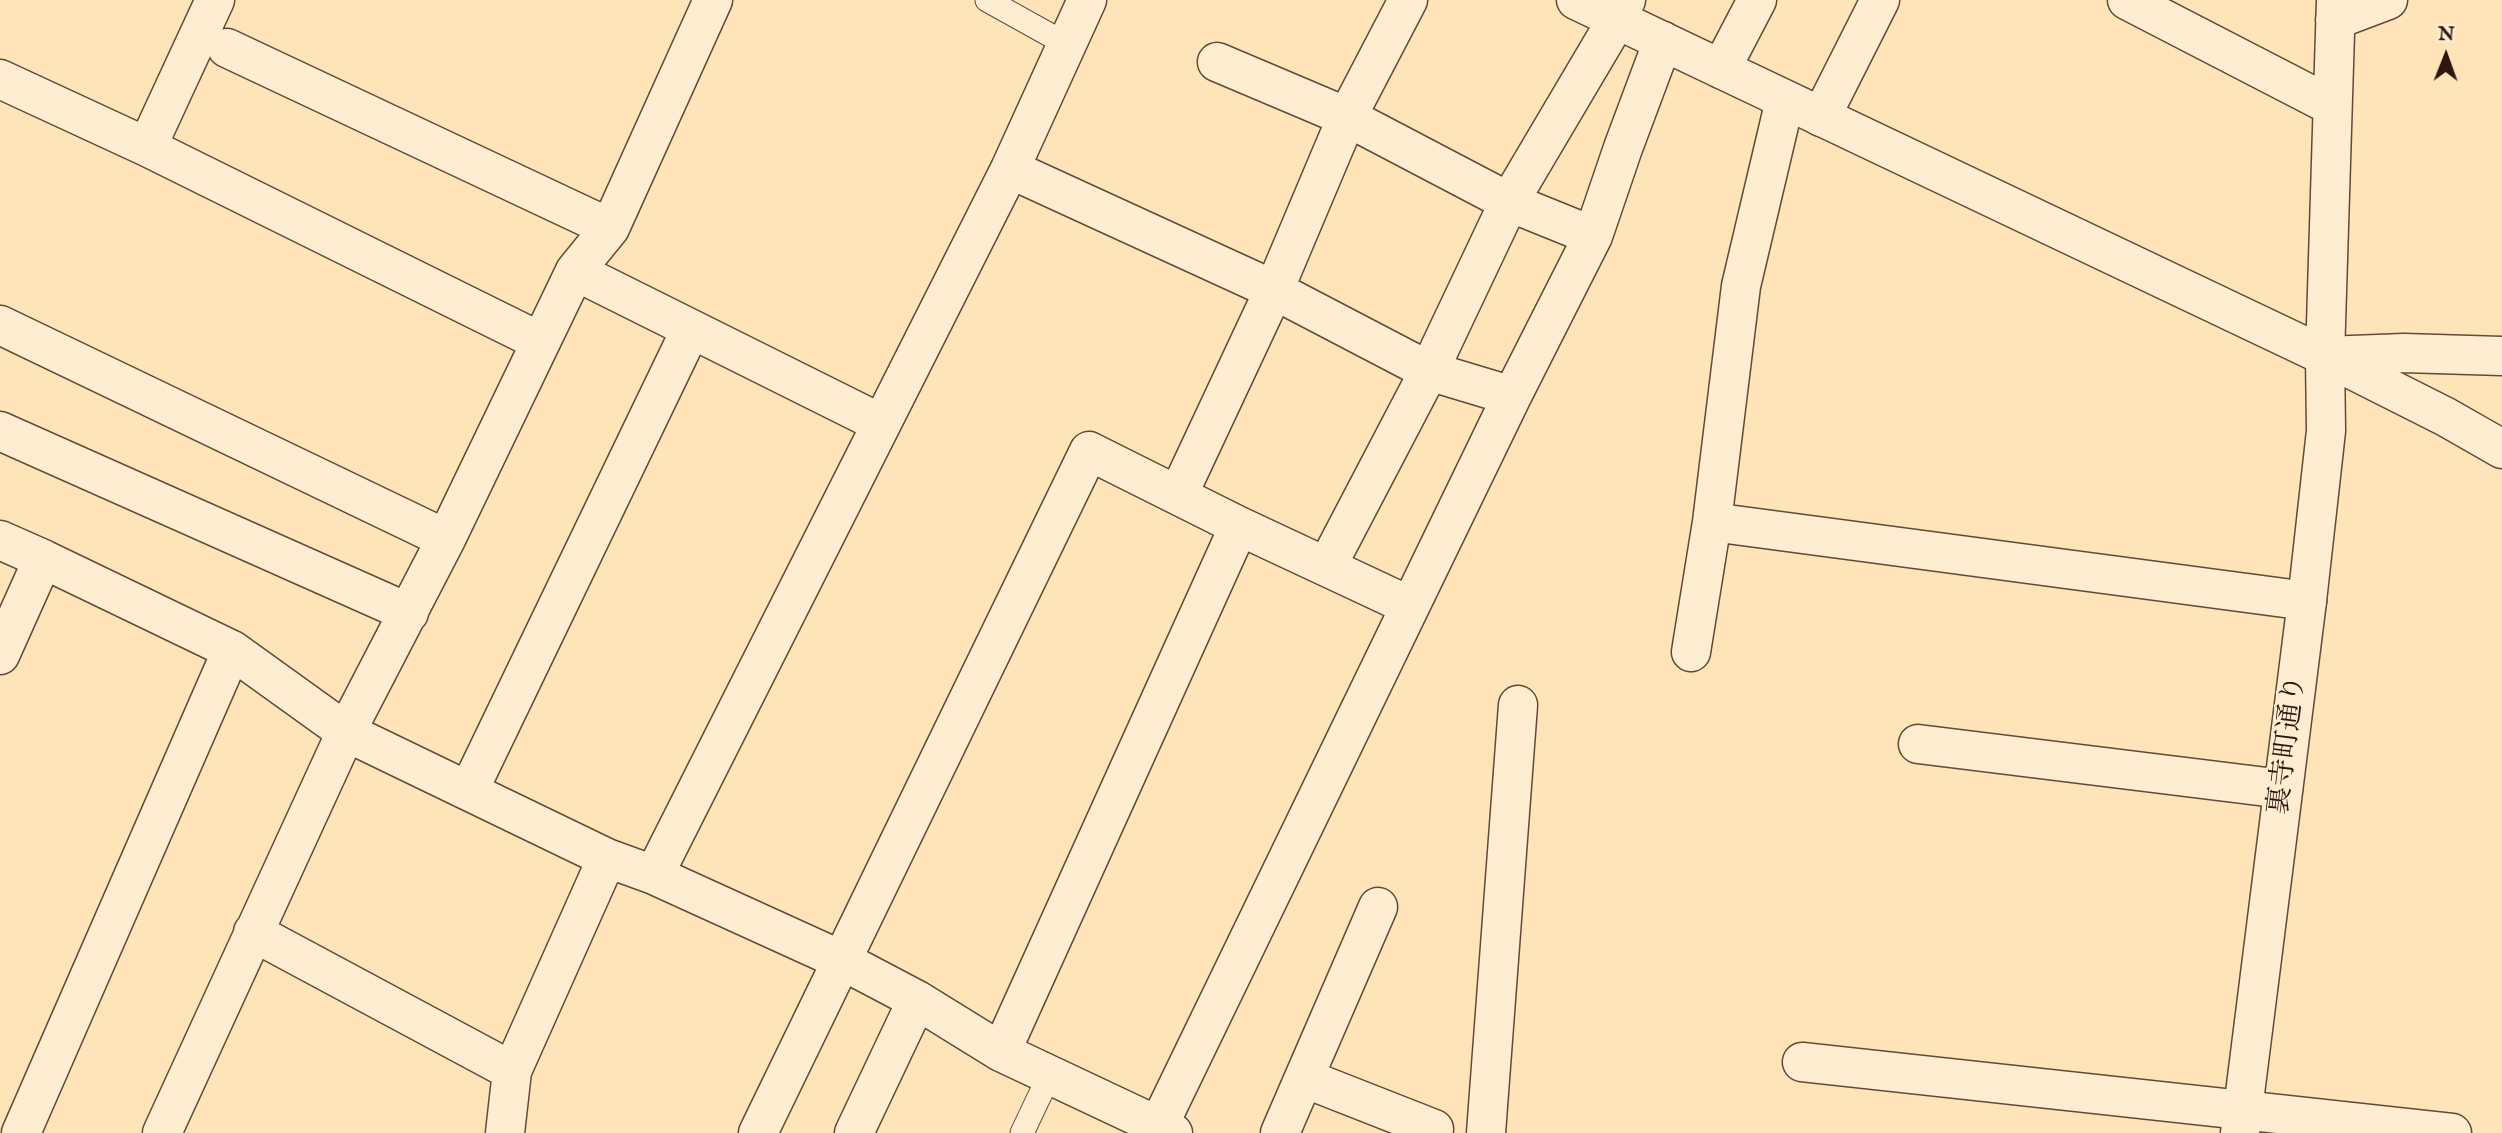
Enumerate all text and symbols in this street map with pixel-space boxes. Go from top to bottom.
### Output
north arrow [2411,21,2481,91]
text: N [2438,23,2455,47]
street label: 裏寺町通り [2264,673,2314,817]

